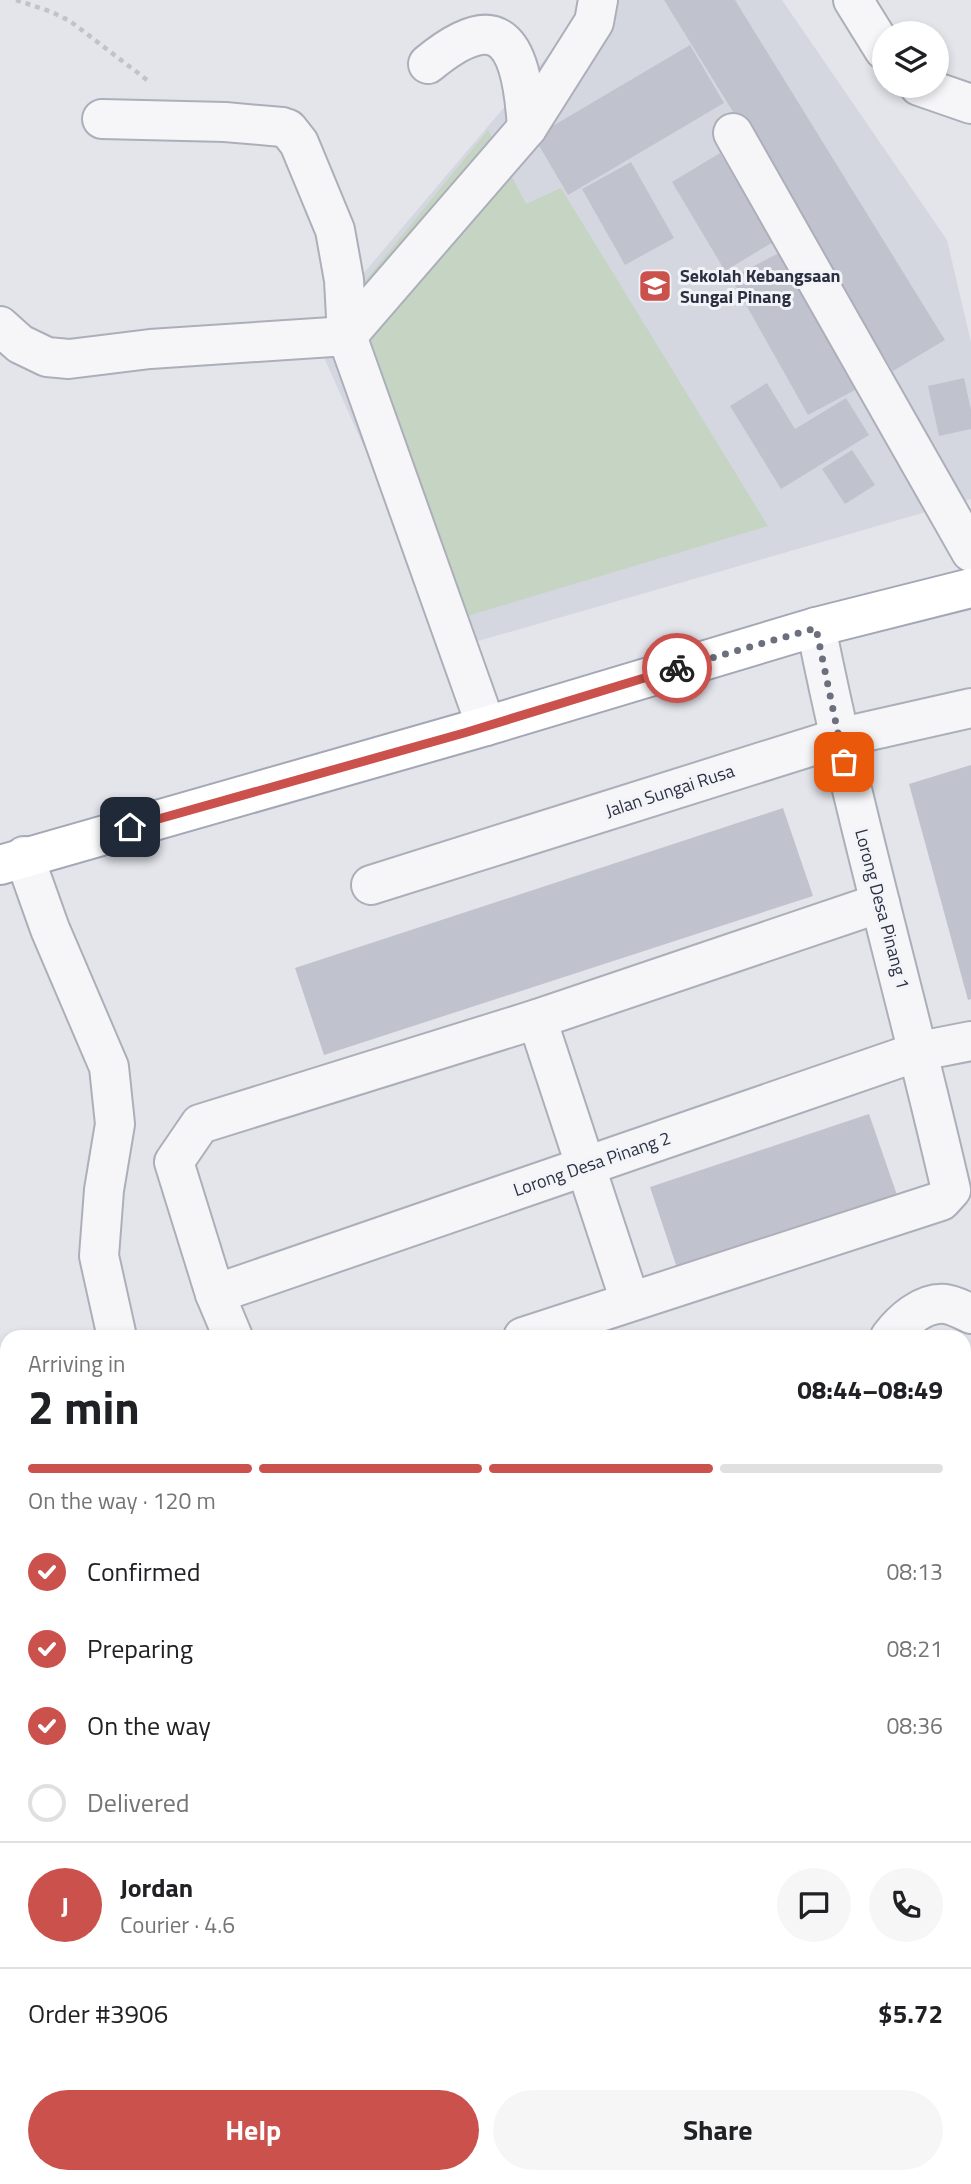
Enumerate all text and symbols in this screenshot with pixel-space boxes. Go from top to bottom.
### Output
map controls [872,21,949,98]
button: layers [872,21,949,98]
place label: Sekolah Kebangsaan Sungai Pinang [680,262,841,310]
school or university icon: Sekolah Kebangsaan Sungai Pinang [636,267,674,305]
courier [642,633,712,703]
icon: bike [658,649,696,687]
pin [814,732,874,792]
icon: bag [825,743,863,781]
street label: Jalan Sungai Rusa [602,757,738,824]
pin [100,797,160,857]
icon: home [111,808,149,846]
street label: Lorong Desa Pinang 1 [848,826,917,992]
street label: Lorong Desa Pinang 2 [510,1124,674,1203]
text: Arriving in [28,1346,125,1381]
text: 08:44–08:49 [797,1370,943,1409]
text: 2 min [28,1372,140,1442]
text: On the way · 120 m [28,1483,216,1518]
text: Confirmed [87,1552,201,1591]
icon: check [28,1553,66,1591]
text: 08:13 [886,1554,943,1589]
text: Preparing [87,1629,193,1668]
icon: check [28,1630,66,1668]
text: 08:21 [886,1631,943,1666]
text: On the way [87,1706,211,1745]
icon: check [28,1707,66,1745]
text: 08:36 [886,1708,943,1743]
text: Delivered [87,1783,190,1822]
text: Jordan [120,1868,193,1907]
button: chat [777,1868,851,1942]
button: phone [869,1868,943,1942]
text: J [61,1886,69,1925]
text: Courier · 4.6 [120,1907,235,1942]
text: Order #3906 [28,1994,168,2033]
text: $5.72 [878,1994,943,2033]
button: Help [28,2090,479,2170]
button: Share [493,2090,943,2170]

